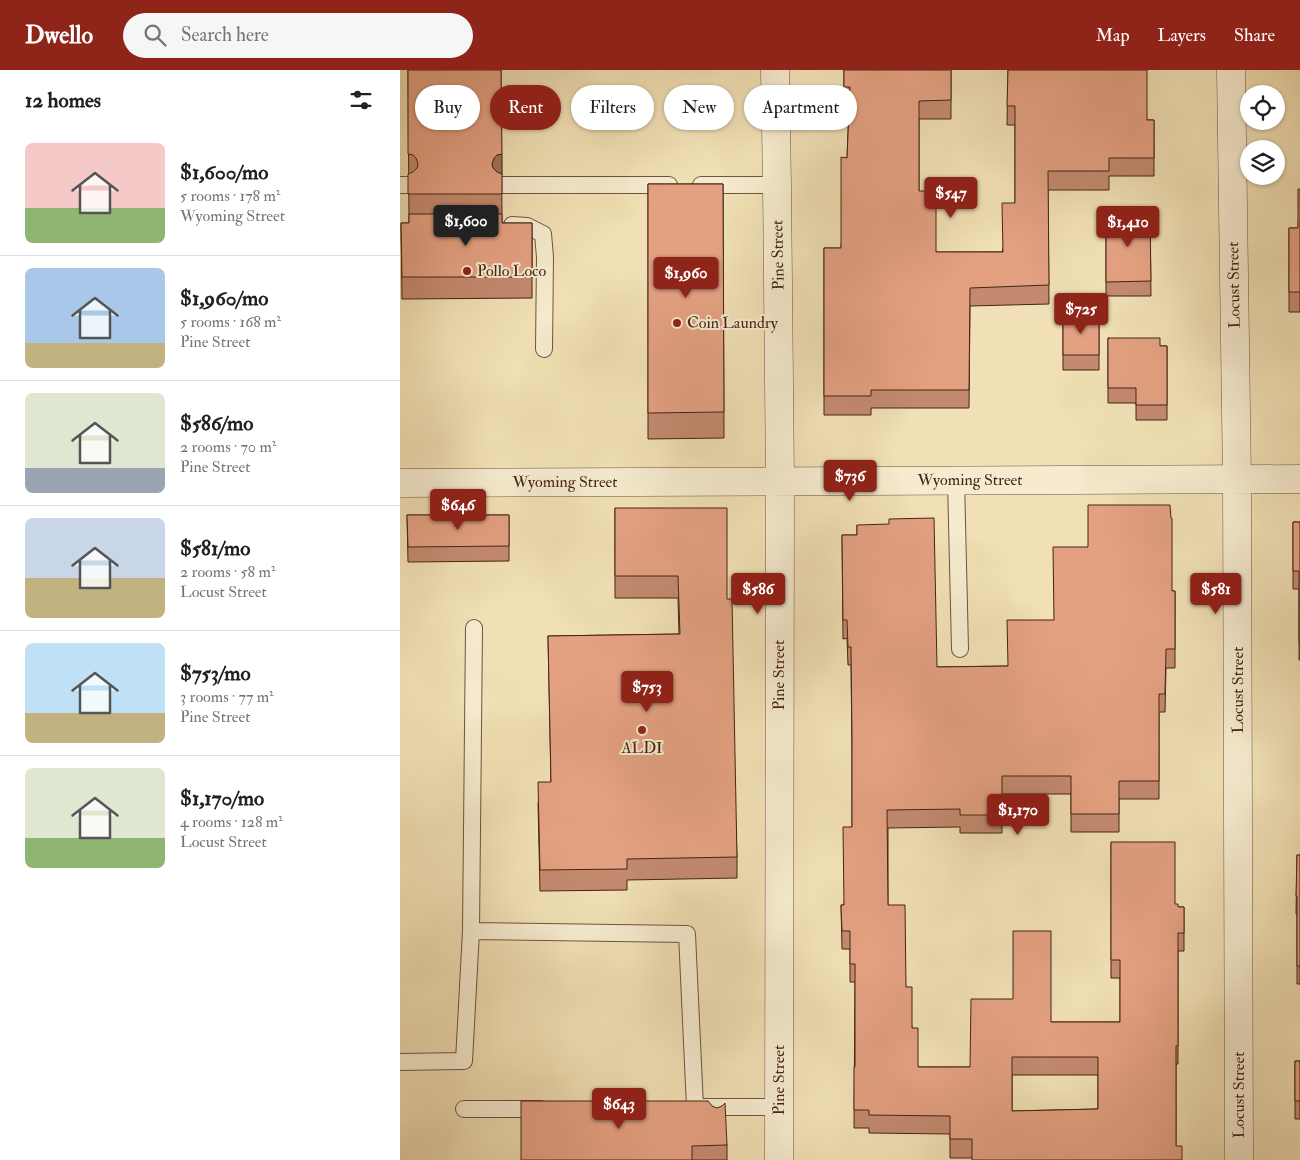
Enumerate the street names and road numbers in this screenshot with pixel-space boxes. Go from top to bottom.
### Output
street label: Pine Street [767,220,789,290]
street label: Locust Street [1223,241,1245,329]
street label: Wyoming Street [917,470,1022,490]
street label: Wyoming Street [512,472,617,492]
street label: Pine Street [769,640,789,710]
street label: Locust Street [1228,647,1248,733]
street label: Pine Street [769,1045,789,1115]
street label: Locust Street [1229,1052,1249,1138]

